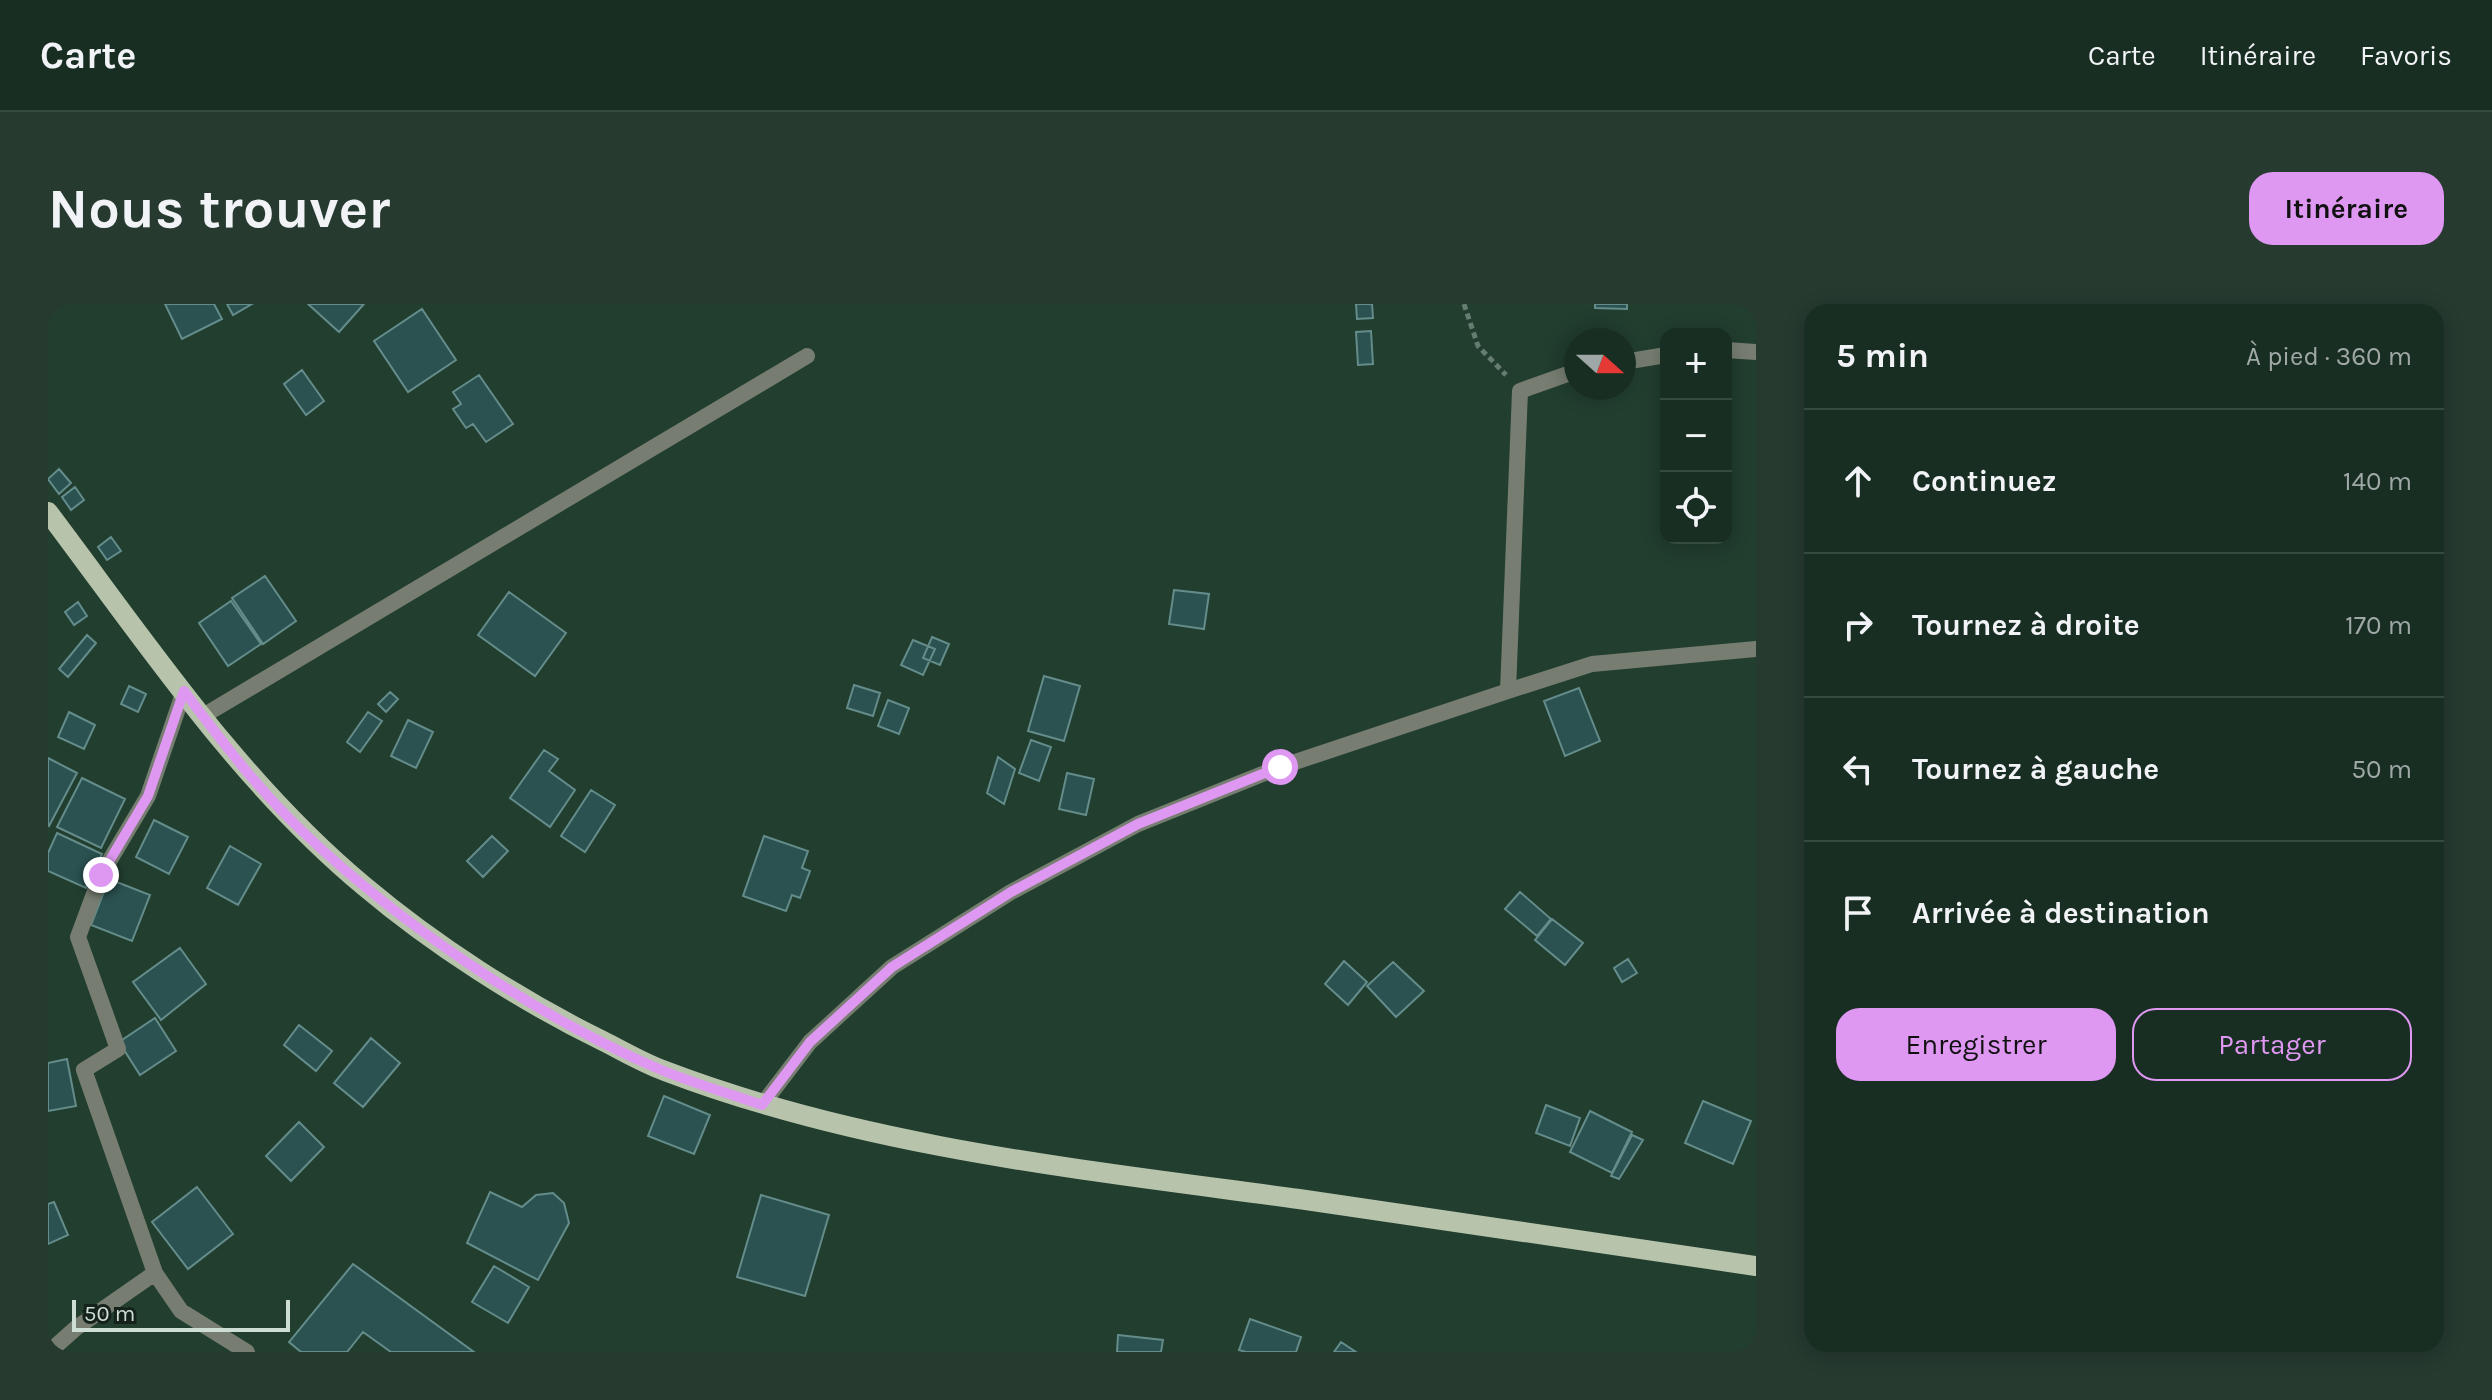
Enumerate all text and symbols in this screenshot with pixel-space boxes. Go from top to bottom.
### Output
text: Carte [40,33,136,78]
text: Carte [2088,39,2156,72]
text: Itinéraire [2200,39,2316,72]
text: Favoris [2360,39,2452,72]
button: Itinéraire [2249,172,2444,245]
text: Nous trouver [48,176,390,241]
north arrow [1564,328,1636,400]
map controls [1660,328,1732,544]
button: + [1660,328,1732,400]
text: 5 min [1836,336,1929,376]
text: À pied · 360 m [2246,341,2412,372]
button: − [1660,400,1732,472]
icon: ahead [1836,459,1880,503]
text: Continuez [1912,463,2057,499]
text: 140 m [2343,466,2412,497]
button: locate [1660,472,1732,544]
icon: right [1836,603,1880,647]
text: Tournez à droite [1912,607,2140,643]
text: 170 m [2345,610,2412,641]
icon: left [1836,747,1880,791]
route start [1262,749,1298,785]
text: Tournez à gauche [1912,751,2159,787]
text: 50 m [2351,754,2412,785]
route end [83,857,119,893]
icon: arrive [1836,891,1880,935]
text: Arrivée à destination [1912,895,2210,931]
button: Enregistrer [1836,1008,2116,1081]
button: Partager [2132,1008,2412,1081]
scale bar [72,1296,290,1332]
text: 50 m [84,1301,135,1327]

